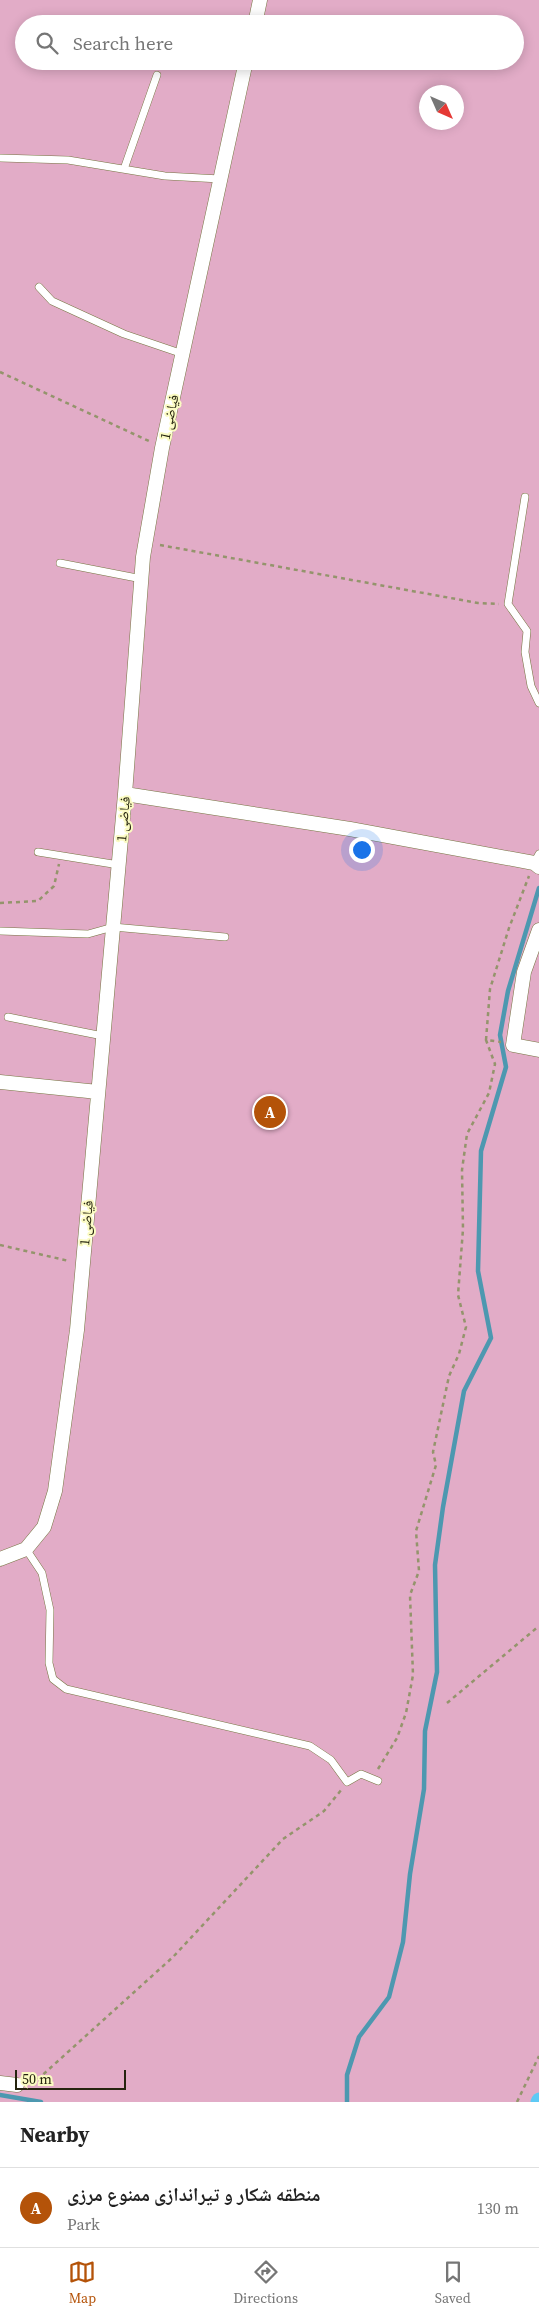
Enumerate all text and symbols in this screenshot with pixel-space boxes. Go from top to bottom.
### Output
search box [15,15,524,70]
icon: search [33,29,61,57]
text: Search here [73,30,173,56]
north arrow [419,85,464,130]
street label: فیاضی 1 [155,393,184,441]
street label: فیاضی 1 [111,795,135,842]
your location [349,837,375,863]
pin: A [254,1093,286,1131]
street label: فیاضی 1 [74,1199,98,1246]
scale bar [15,2067,126,2090]
text: 50 m [22,2069,52,2089]
text: Nearby [20,2120,90,2149]
text: منطقه شکار و تیراندازی ممنوع مرزی [67,2181,320,2207]
text: A [31,2197,41,2219]
text: 130 m [477,2197,519,2219]
text: Park [67,2213,100,2235]
tab: Map [68,2258,96,2308]
tab: Directions [233,2258,298,2308]
tab: Saved [435,2258,471,2308]

